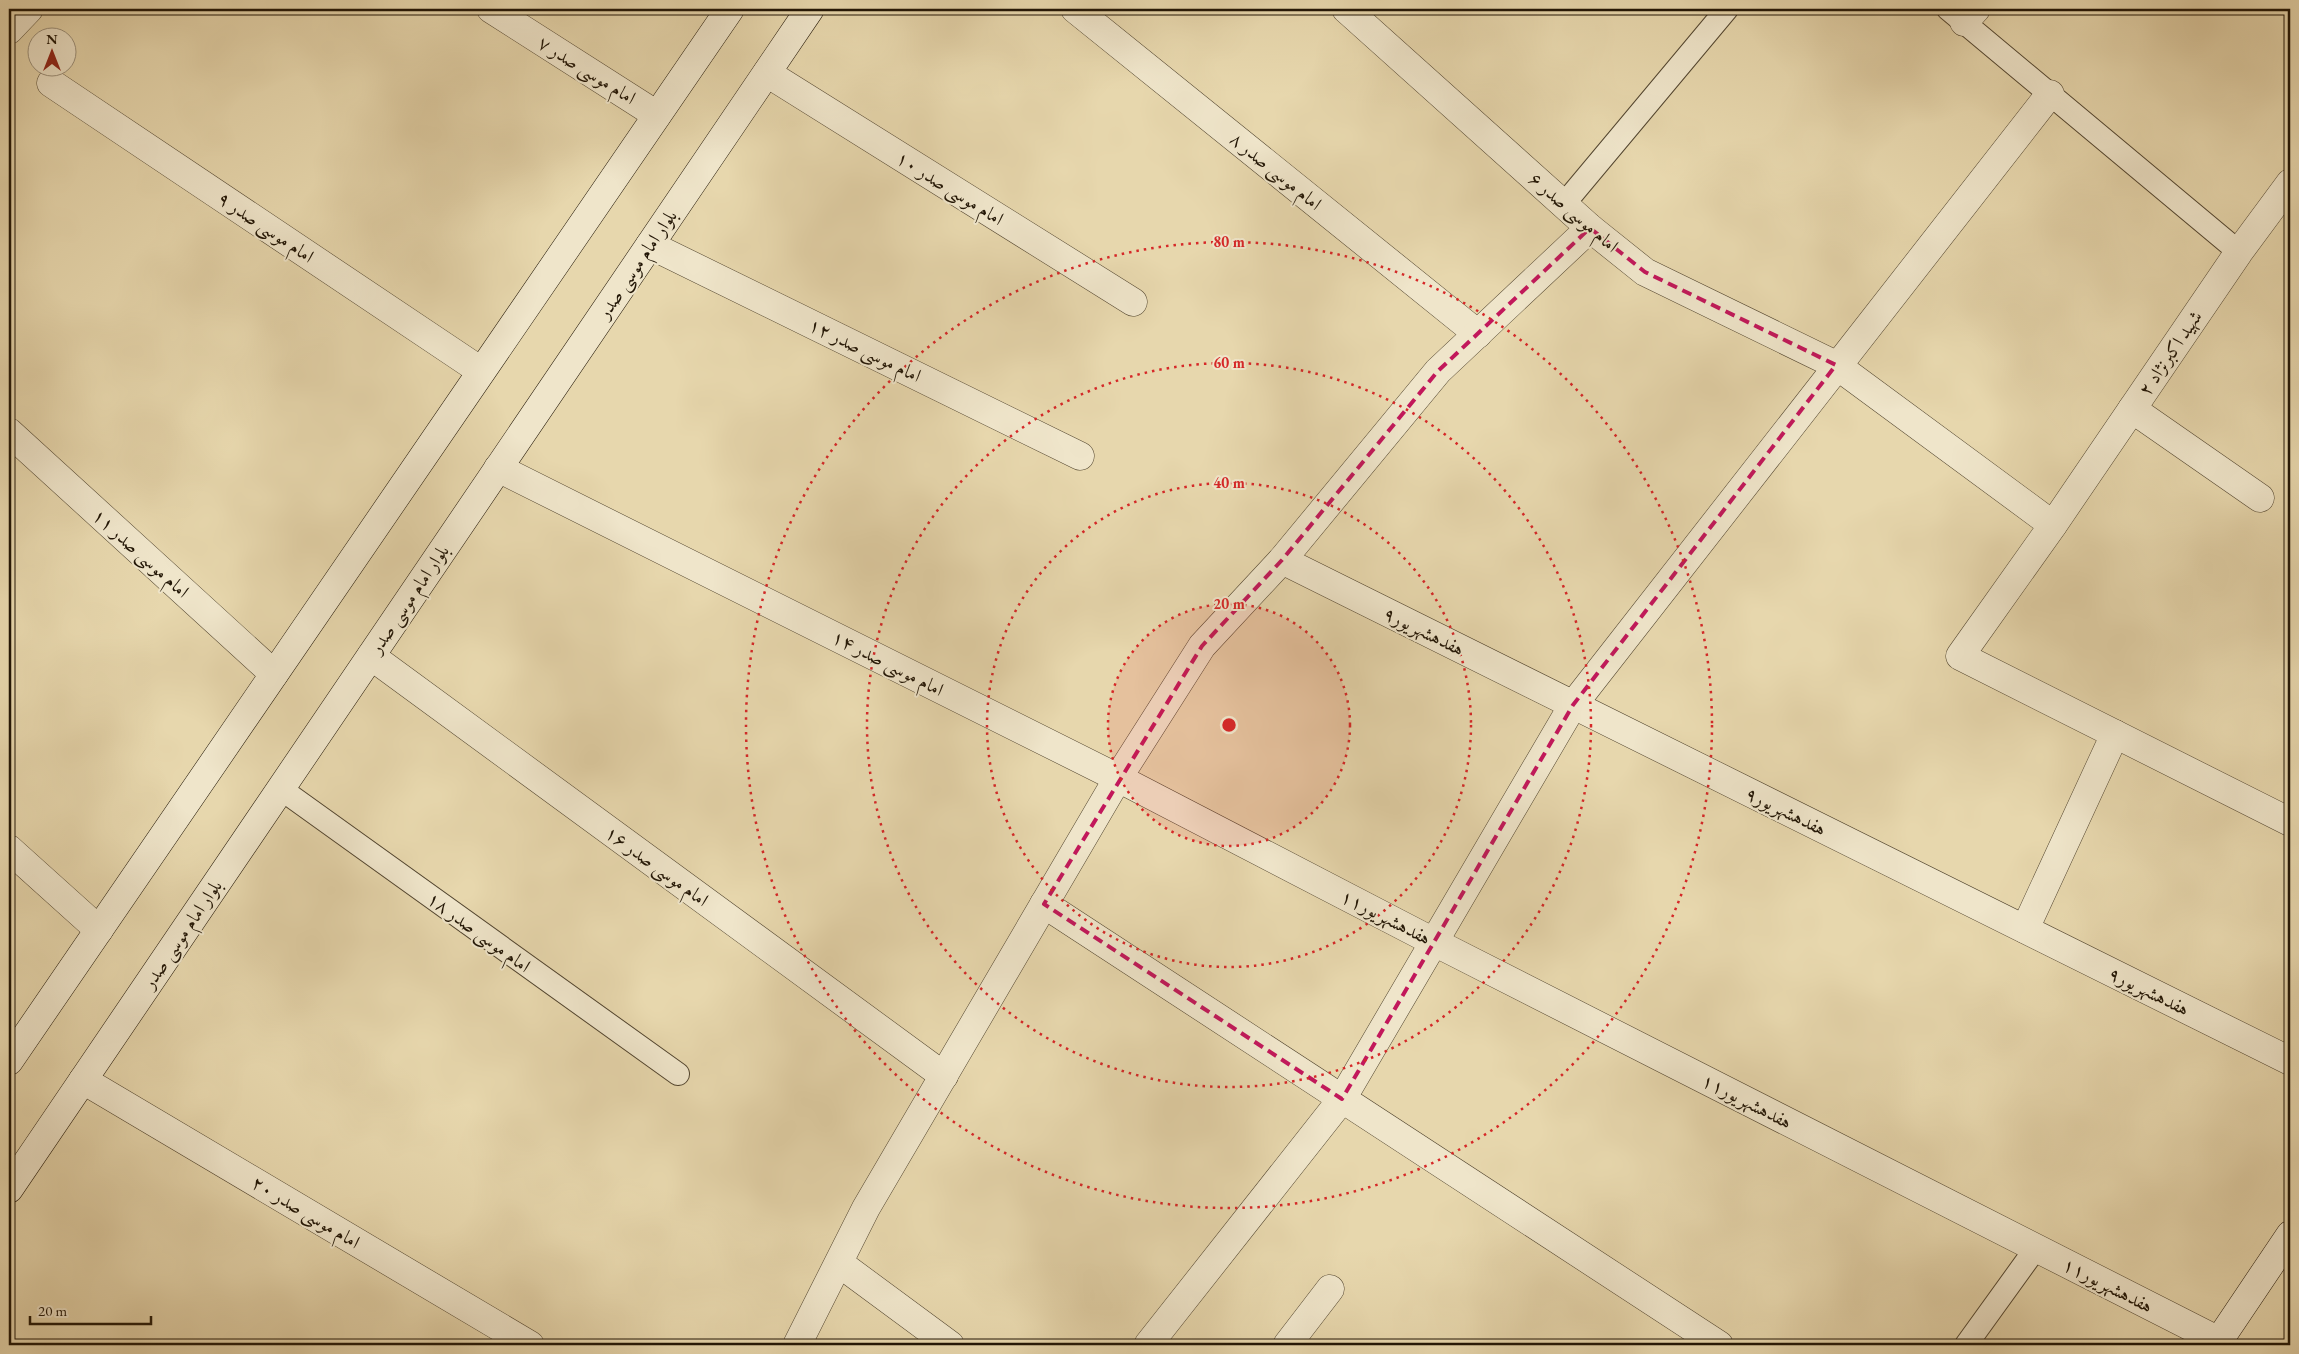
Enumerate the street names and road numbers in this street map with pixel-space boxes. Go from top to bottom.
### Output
street label: امام موسی صدر ۷ [531,30,641,113]
street label: امام موسی صدر ۸ [1222,126,1327,219]
street label: امام موسی صدر ۱۰ [889,145,1008,234]
street label: امام موسی صدر ۶ [1521,166,1624,261]
street label: امام موسی صدر ۹ [211,186,319,272]
street label: بلوار امام موسی صدر [590,205,686,327]
street label: شهید اکبرنژاد ۲ [2132,306,2208,400]
street label: امام موسی صدر ۱۲ [803,312,925,392]
street label: امام موسی صدر ۱۱ [85,503,195,606]
street label: بلوار امام موسی صدر [362,540,458,662]
street label: هفدهشهریور۹ [1379,601,1469,661]
street label: امام موسی صدر ۱۴ [826,624,948,705]
street label: هفدهشهریور۹ [1741,781,1831,841]
street label: امام موسی صدر ۱۶ [598,820,714,915]
street label: بلوار امام موسی صدر [135,875,231,997]
street label: هفدهشهریور۱۱ [1337,884,1435,950]
street label: امام موسی صدر ۱۸ [420,886,536,981]
street label: هفدهشهریور۹ [2104,961,2194,1021]
street label: هفدهشهریور۱۱ [1698,1068,1796,1134]
street label: امام موسی صدر ۲۰ [245,1170,365,1258]
street label: هفدهشهریور۱۱ [2059,1252,2157,1318]

